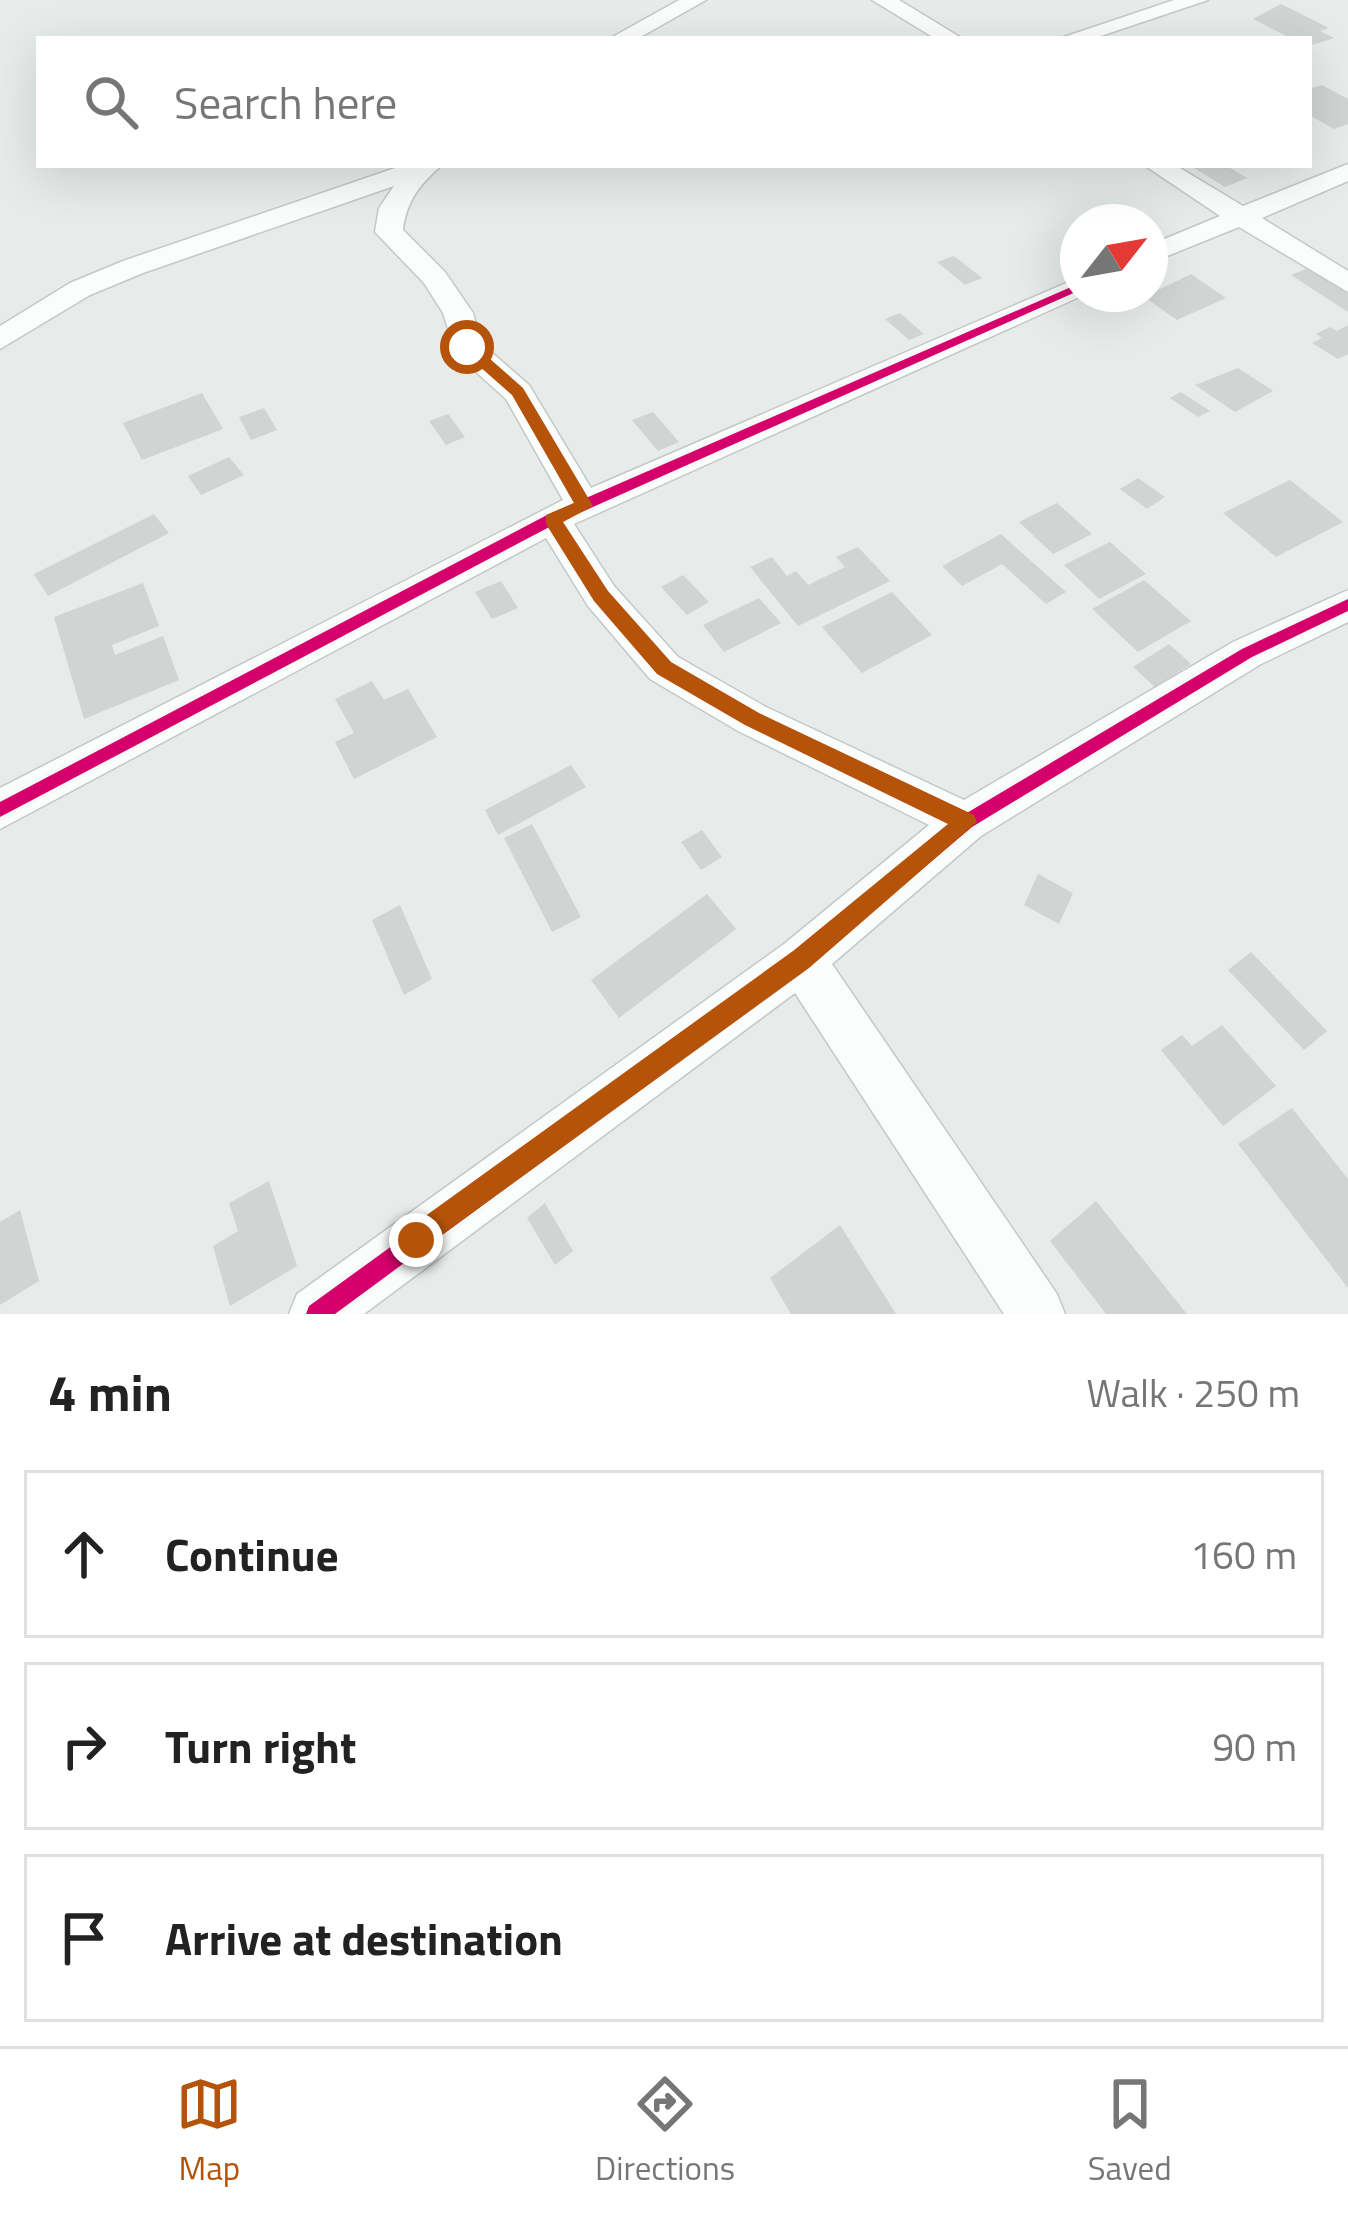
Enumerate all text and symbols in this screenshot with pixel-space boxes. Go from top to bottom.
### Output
search box [36,36,1312,168]
text: Search here [174,68,397,136]
icon: search [78,69,144,135]
north arrow [1060,204,1168,312]
route start [440,320,494,374]
route end [389,1213,443,1267]
text: 4 min [48,1353,172,1431]
text: Walk · 250 m [1086,1363,1300,1422]
text: Continue [165,1520,339,1588]
icon: ahead [51,1521,117,1587]
text: 160 m [1190,1525,1297,1584]
text: Turn right [165,1712,356,1780]
icon: right [51,1713,117,1779]
text: 90 m [1212,1717,1297,1776]
text: Arrive at destination [165,1904,563,1972]
icon: arrive [51,1905,117,1971]
tab: Map [176,2071,242,2193]
tab: Directions [595,2071,735,2193]
tab: Saved [1088,2071,1172,2193]

